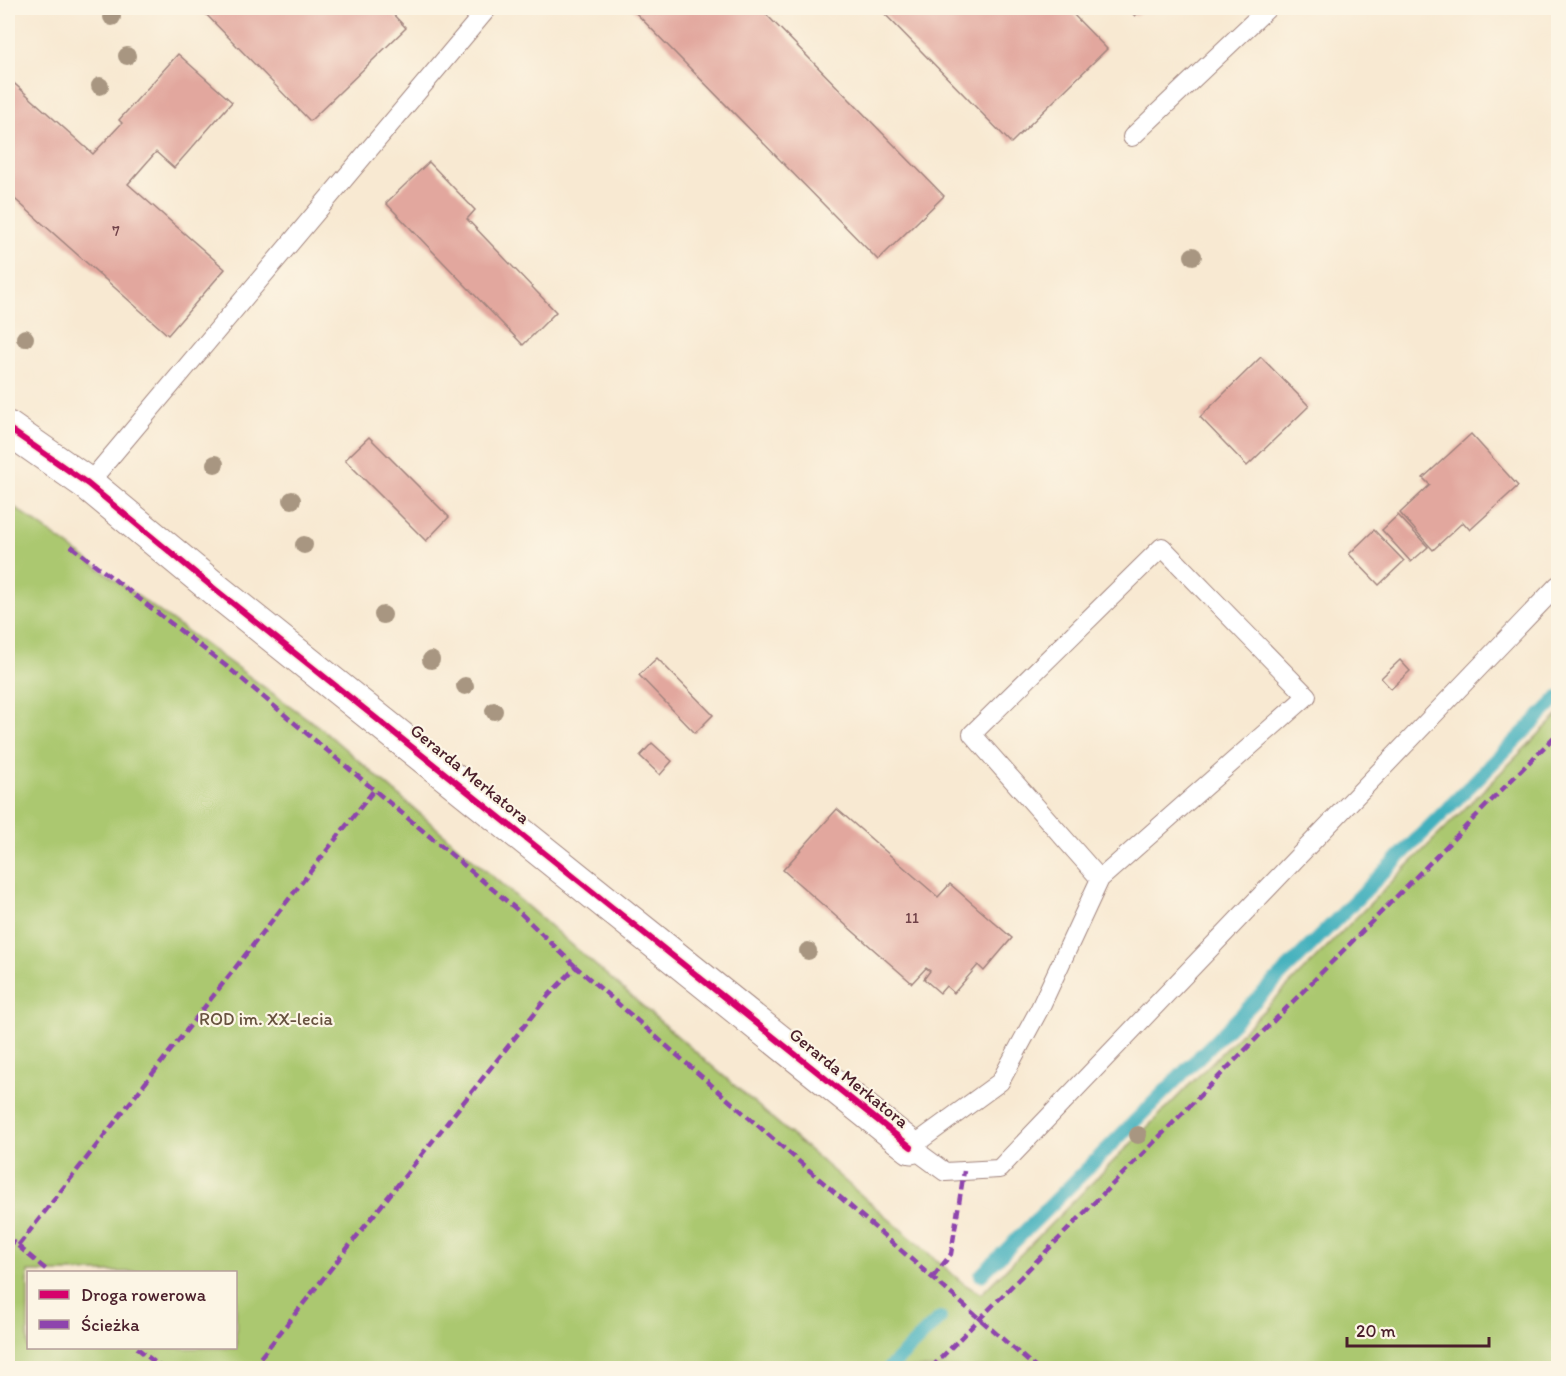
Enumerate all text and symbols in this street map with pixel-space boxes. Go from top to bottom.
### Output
house number: 7 [112,222,120,240]
street label: Gerarda Merkatora [406,719,535,829]
house number: 11 [905,909,919,927]
park label: ROD im. XX-lecia [199,1008,334,1030]
street label: Gerarda Merkatora [785,1023,914,1133]
legend [27,1271,237,1349]
text: Droga rowerowa [81,1284,207,1306]
scale bar [1347,1310,1490,1348]
text: Ścieżka [81,1314,140,1336]
text: 20 m [1356,1320,1396,1342]

